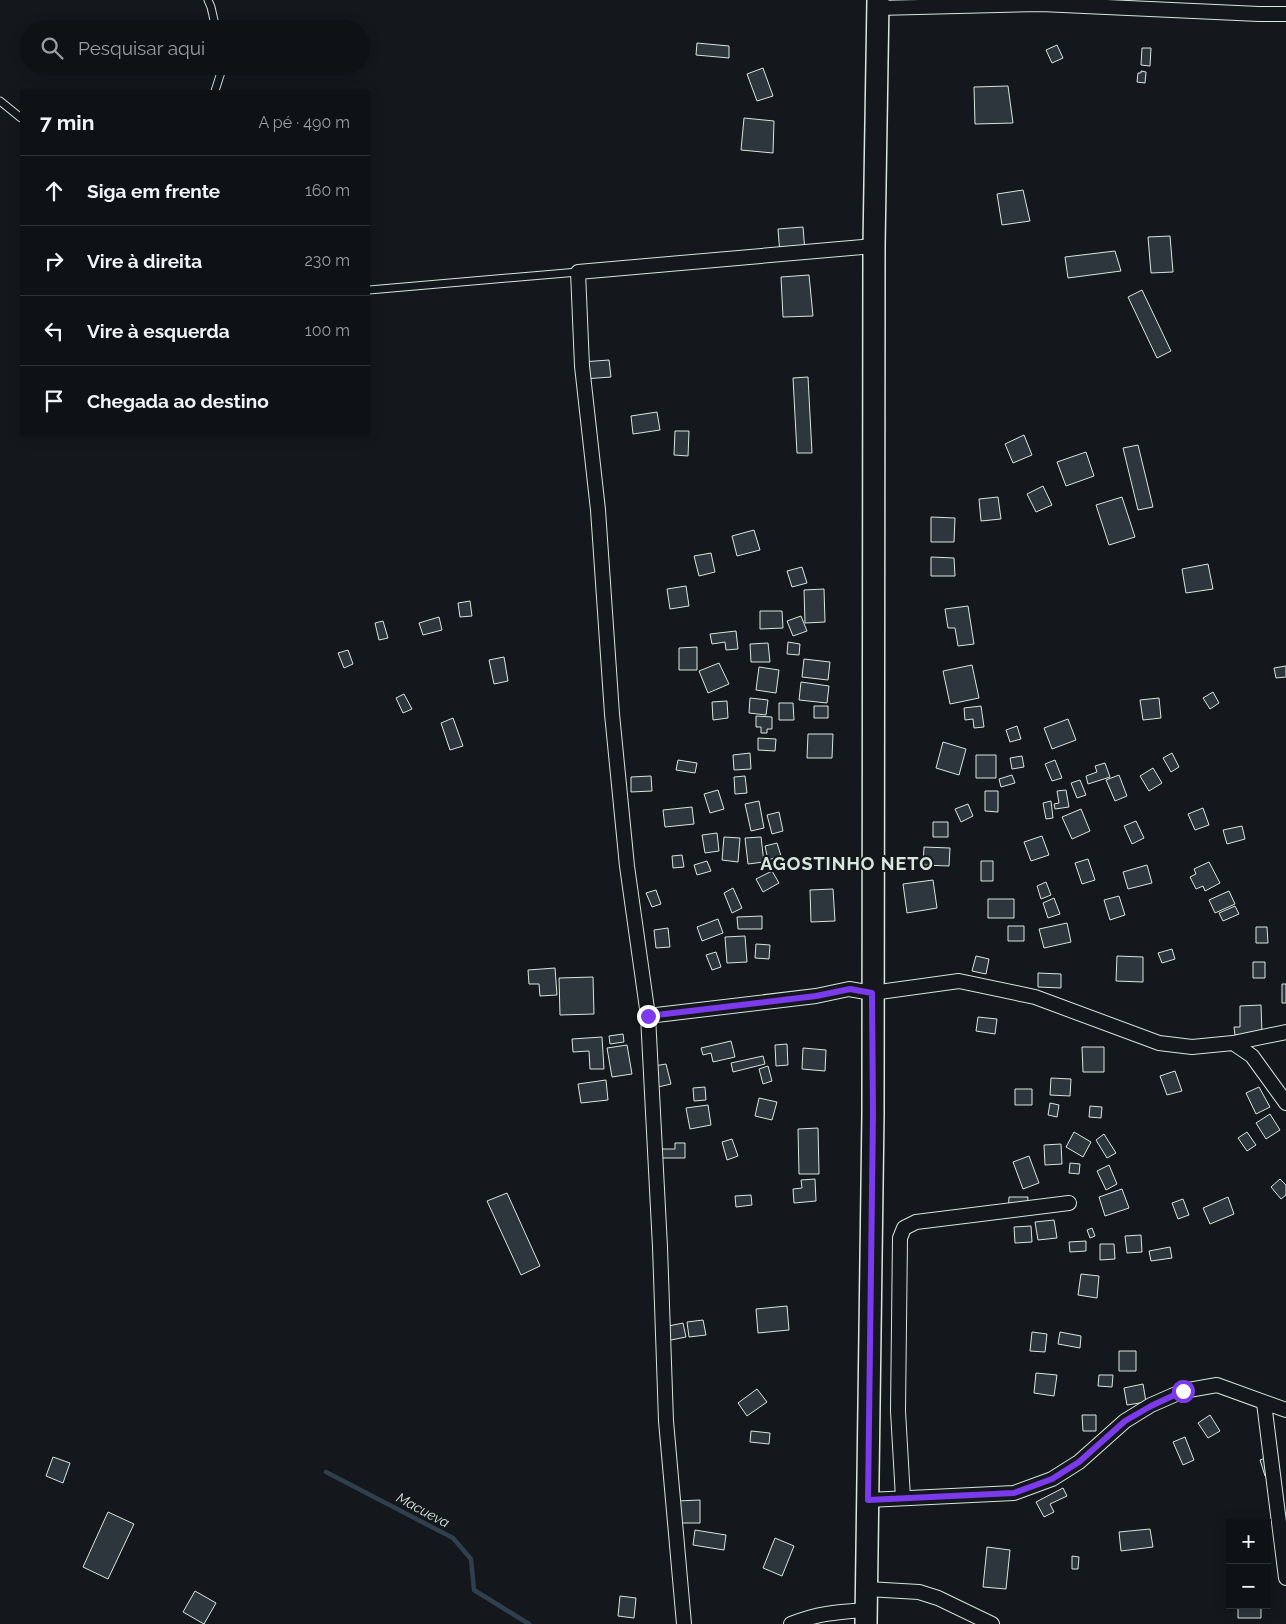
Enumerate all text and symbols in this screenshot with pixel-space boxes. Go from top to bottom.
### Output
search box [20,20,370,75]
icon: search [38,34,66,62]
text: Pesquisar aqui [78,37,205,59]
text: 7 min [40,110,94,135]
text: A pé · 490 m [258,113,350,132]
icon: ahead [40,177,68,205]
text: Siga em frente [87,180,220,202]
text: 160 m [305,181,350,200]
icon: right [40,247,68,275]
text: Vire à direita [87,250,202,272]
text: 230 m [305,251,350,270]
icon: left [40,317,68,345]
text: Vire à esquerda [87,320,230,342]
text: 100 m [305,321,350,340]
icon: arrive [40,387,68,415]
text: Chegada ao destino [87,390,269,412]
district label: AGOSTINHO NETO [760,853,934,874]
route end [637,1005,660,1028]
route start [1172,1380,1195,1403]
water label: Macueva [394,1489,452,1531]
map controls [1226,1519,1271,1609]
button: + [1226,1519,1271,1564]
button: − [1226,1564,1271,1609]

